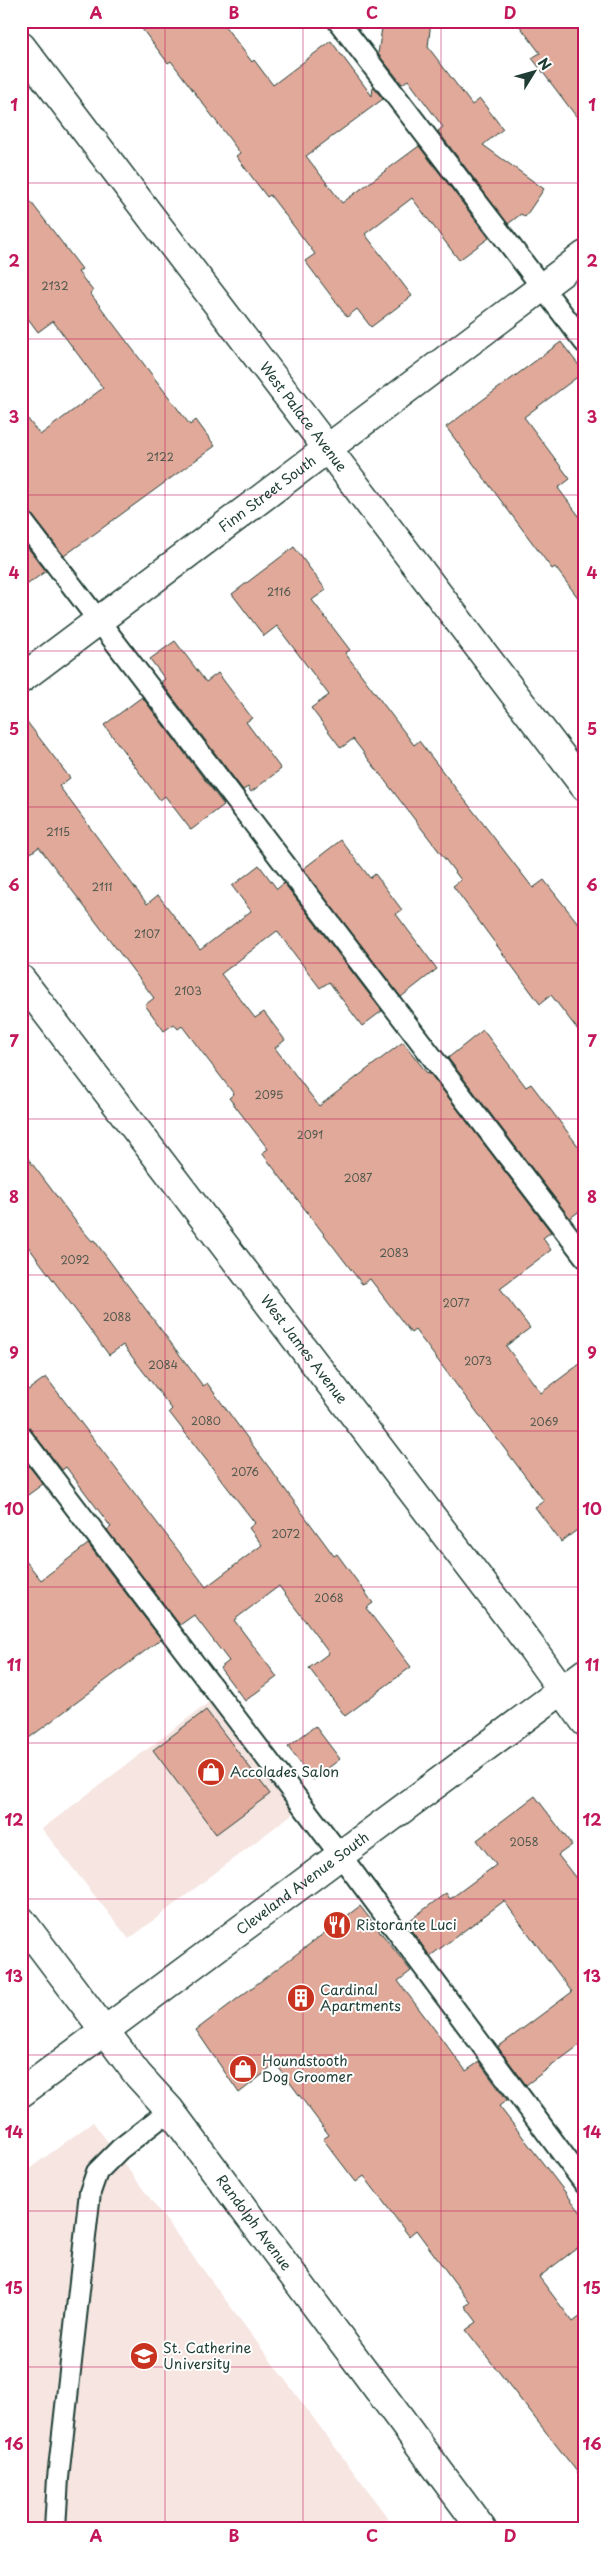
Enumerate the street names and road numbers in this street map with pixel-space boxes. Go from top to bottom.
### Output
street label: West Palace Avenue [255,357,353,476]
street label: Finn Street South [214,450,320,537]
street label: West James Avenue [256,1290,353,1408]
street label: Cleveland Avenue South [231,1827,373,1939]
street label: Randolph Avenue [212,2170,297,2275]

